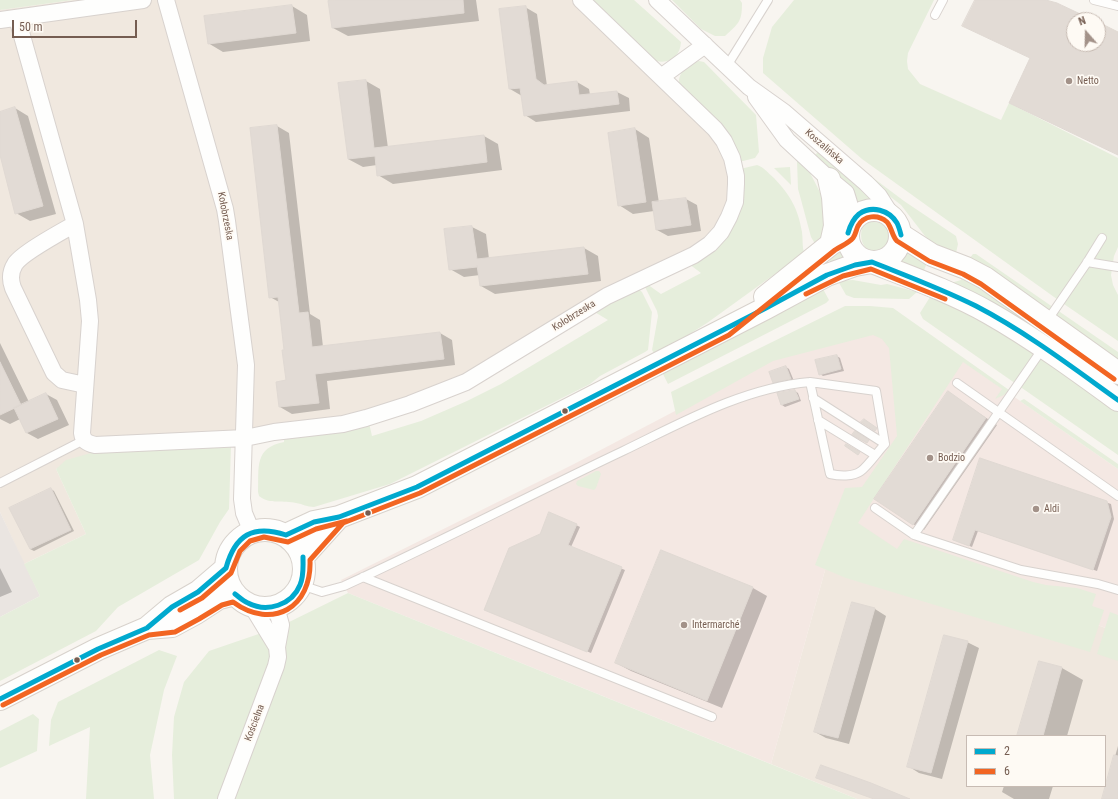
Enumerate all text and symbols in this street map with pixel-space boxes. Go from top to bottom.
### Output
scale bar [14,12,139,38]
north arrow [1066,12,1106,52]
text: N [1077,14,1087,28]
text: 50 m [19,20,43,34]
place label: Netto [1077,75,1099,87]
marker: Netto [1064,76,1074,86]
street label: Koszalińska [802,127,846,167]
street label: Kołobrzeska [214,191,236,241]
street label: Kołobrzeska [550,298,598,334]
unlabelled marker [560,406,570,416]
place label: Bodzio [938,452,965,464]
marker: Bodzio [925,453,935,463]
place label: Aldi [1044,503,1059,515]
marker: Aldi [1031,504,1041,514]
unlabelled marker [363,508,373,518]
place label: Intermarché [692,619,739,631]
marker: Intermarché [679,620,689,630]
unlabelled marker [72,655,82,665]
street label: Kościelna [243,703,267,743]
legend [966,735,1106,787]
text: 2 [1004,744,1010,758]
text: 6 [1004,764,1010,778]

